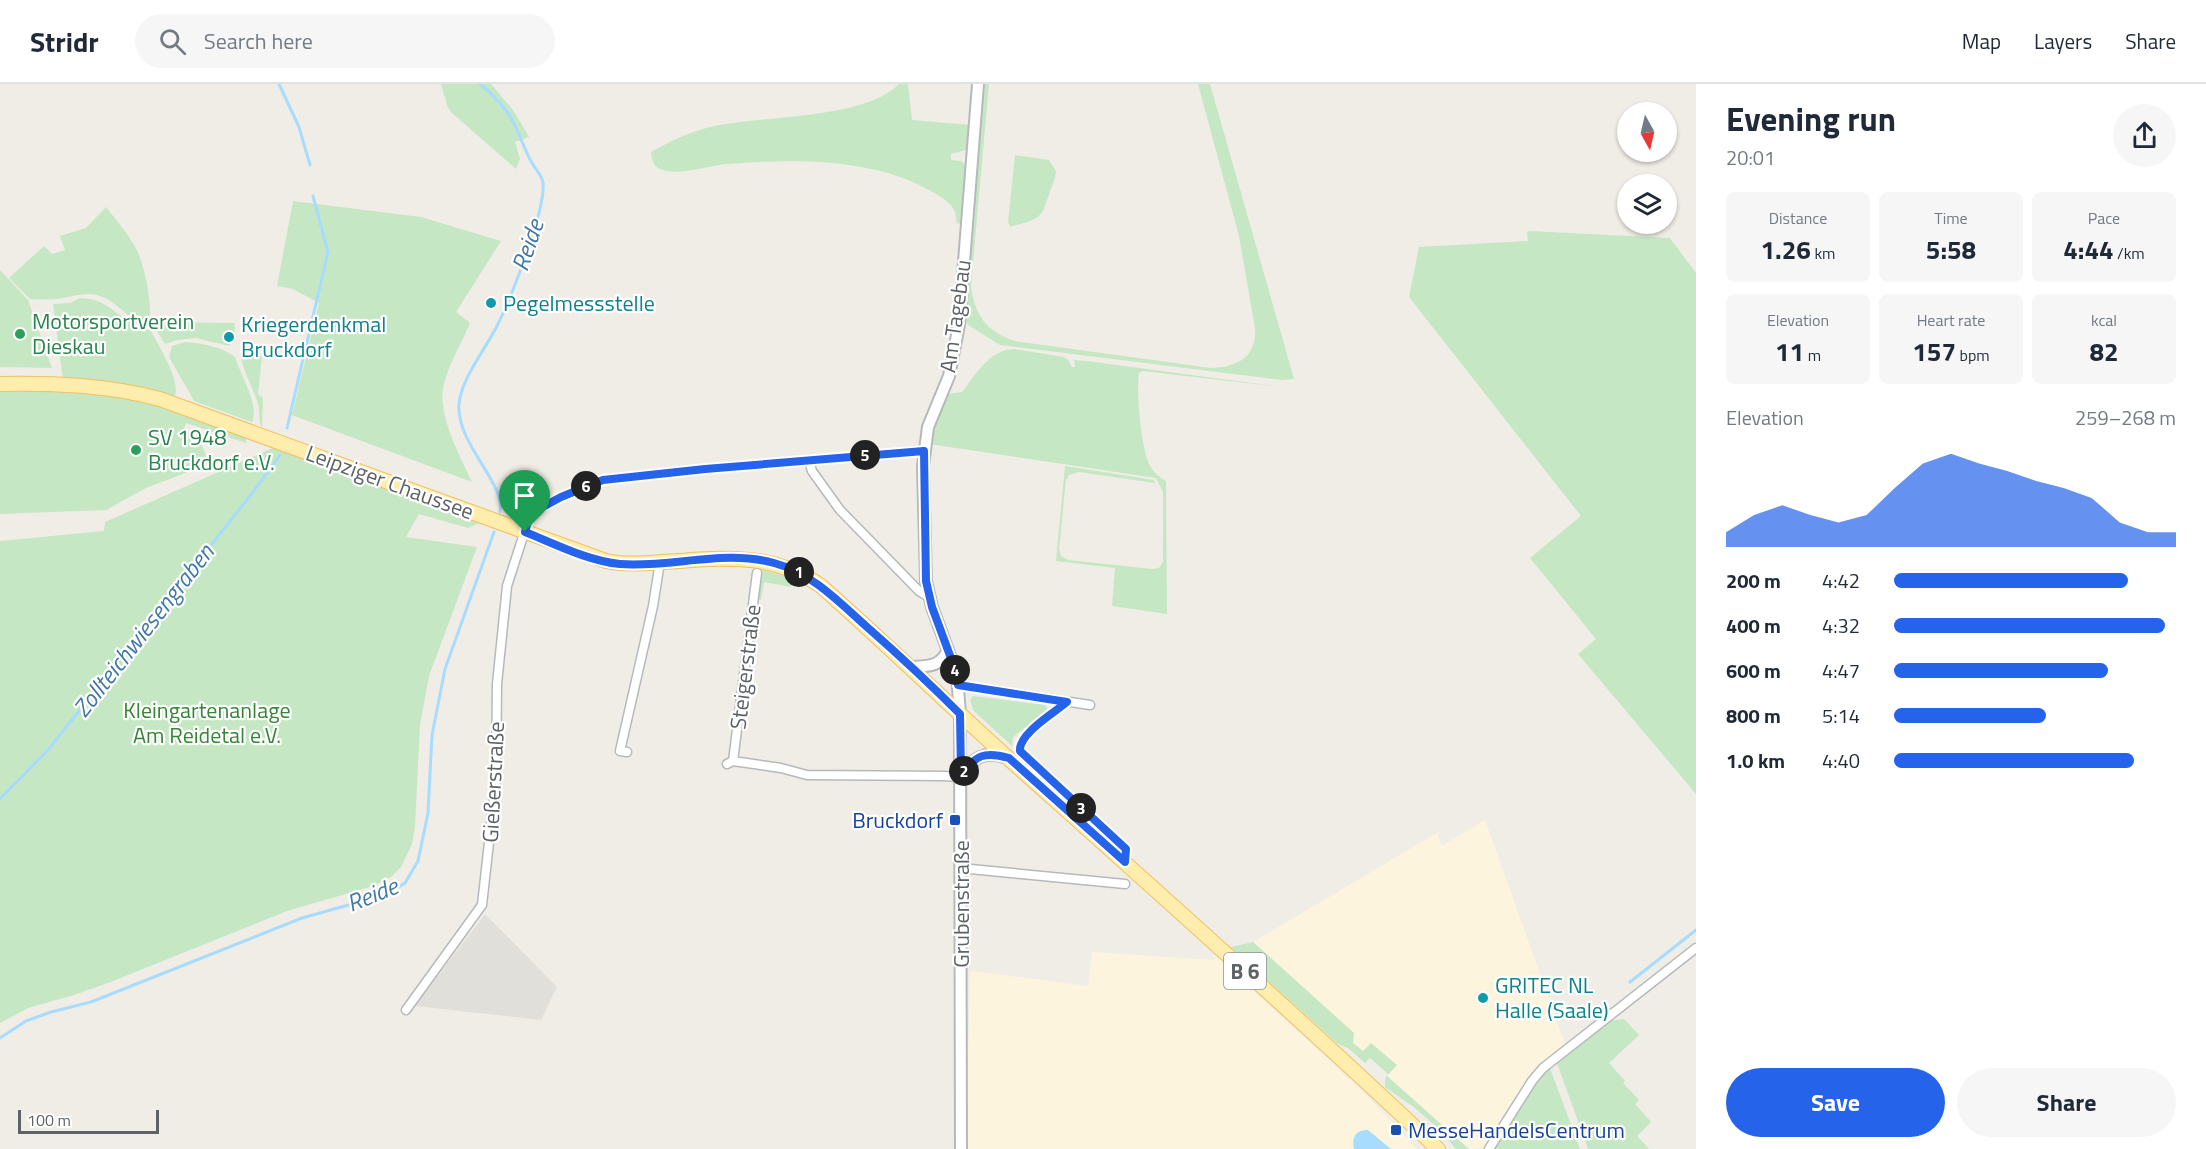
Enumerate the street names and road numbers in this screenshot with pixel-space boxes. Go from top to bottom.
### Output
street label: Am Tagebau [930,257,980,375]
street label: Leipziger Chaussee [301,436,479,528]
street label: Steigerstraße [720,603,770,731]
street label: Gießerstraße [473,721,513,843]
street label: Grubenstraße [944,840,978,968]
road number: B 6 [1224,953,1266,989]

